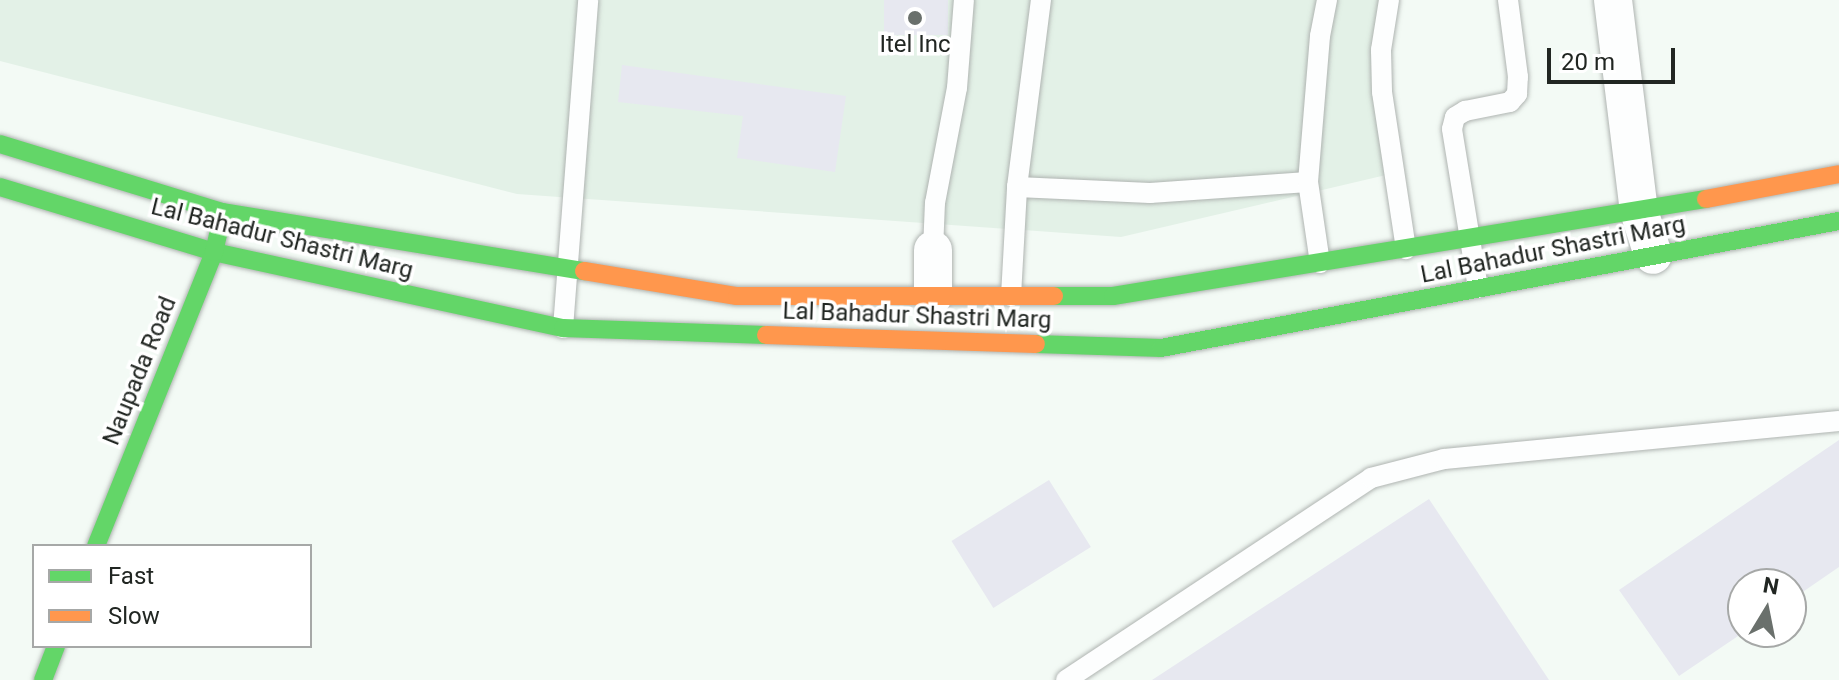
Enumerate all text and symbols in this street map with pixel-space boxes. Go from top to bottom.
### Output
marker: Itel Inc [906,9,924,27]
place label: Itel Inc [879,31,951,59]
scale bar [1551,32,1679,82]
text: 20 m [1561,48,1615,76]
street label: Lal Bahadur Shastri Marg [148,192,416,286]
street label: Lal Bahadur Shastri Marg [1418,210,1688,290]
street label: Naupada Road [97,293,183,449]
street label: Lal Bahadur Shastri Marg [782,297,1052,335]
legend [32,544,312,648]
text: Fast [108,562,154,590]
north arrow [1727,568,1807,648]
text: N [1761,572,1781,600]
text: Slow [108,602,160,630]

